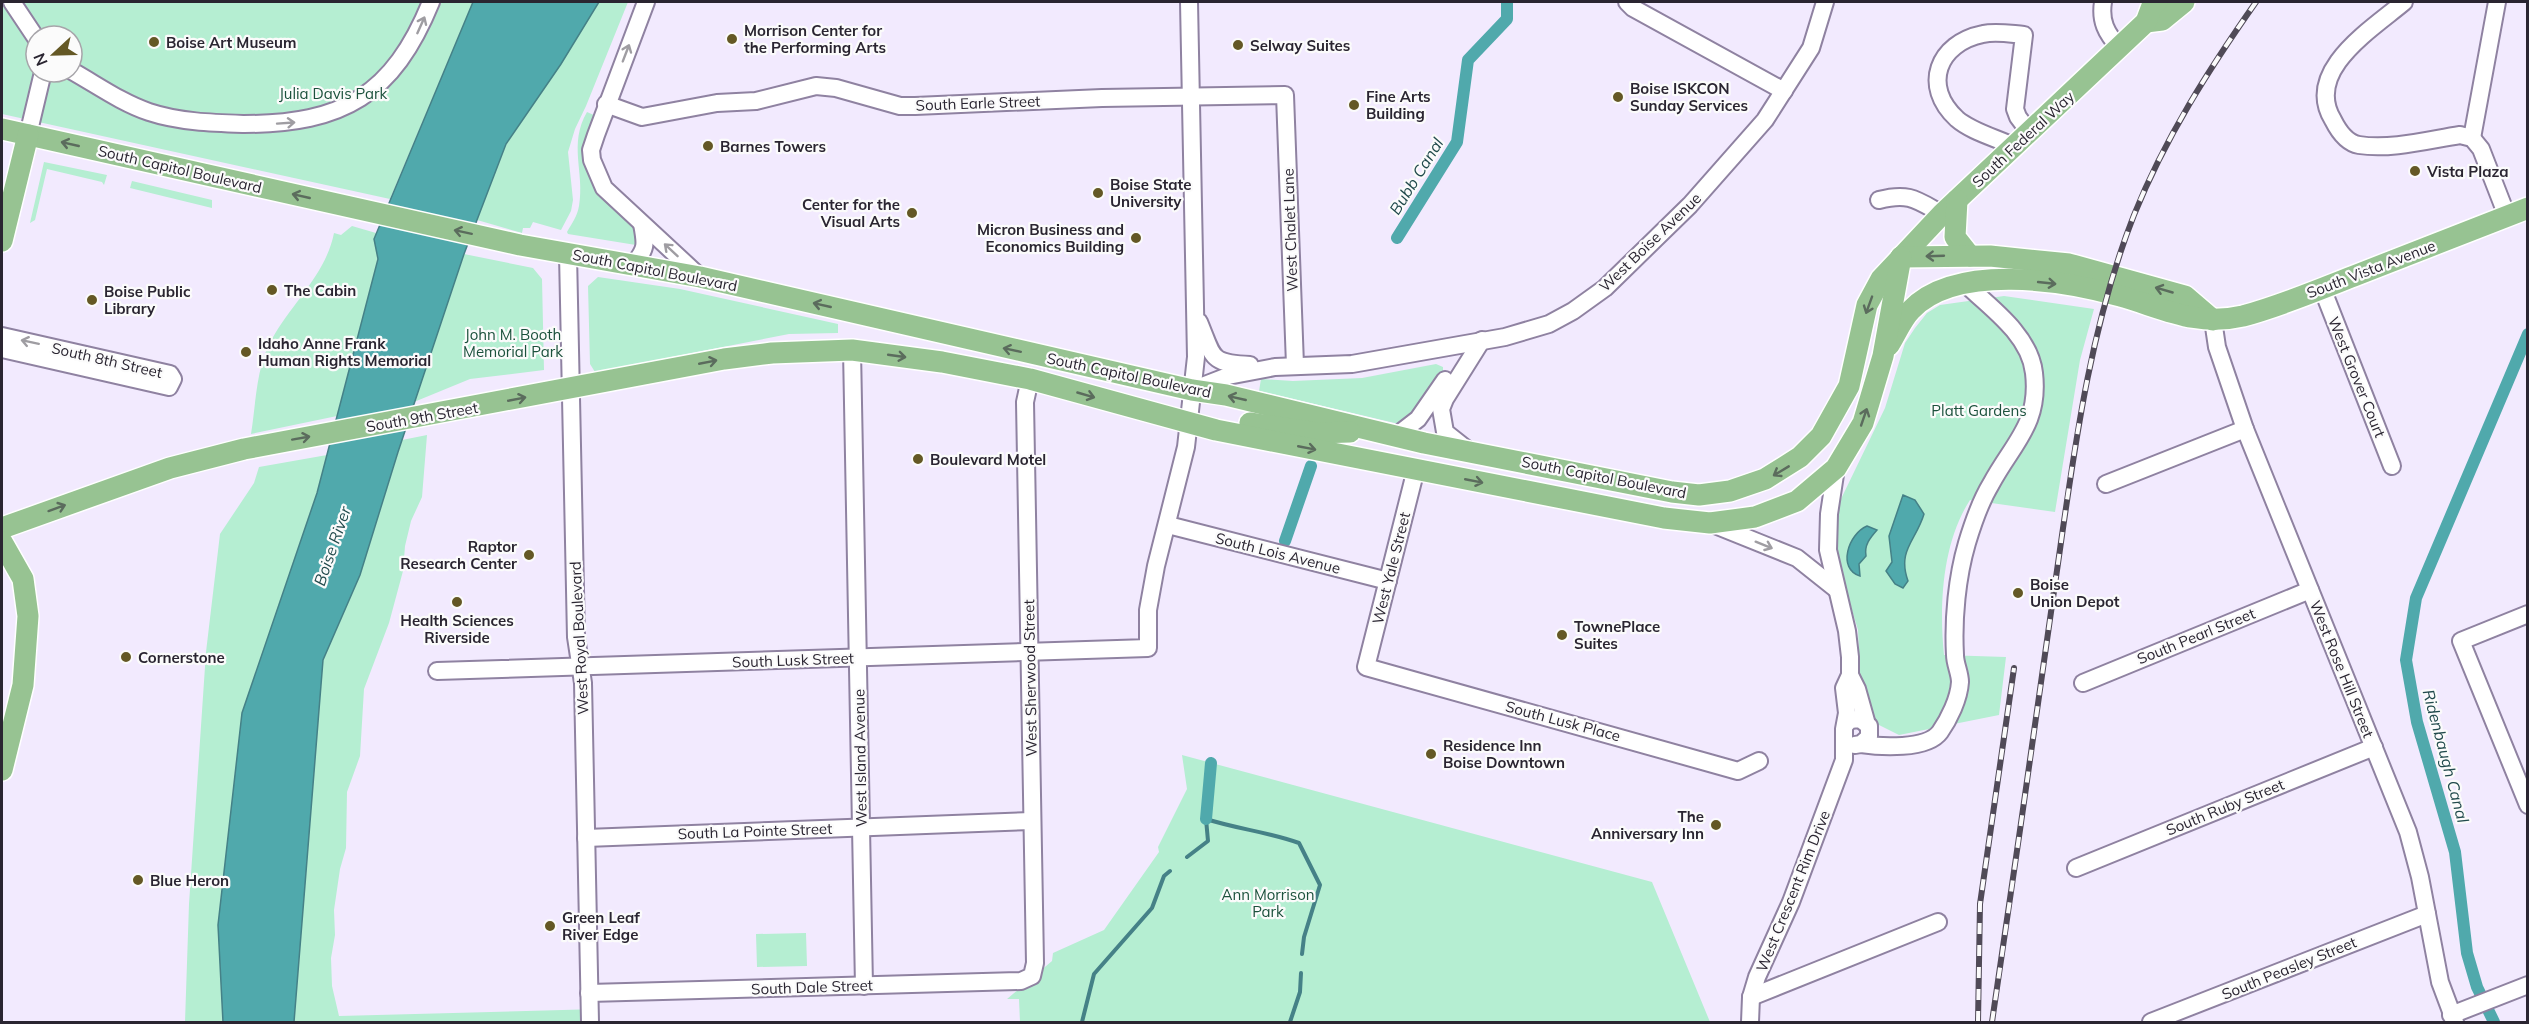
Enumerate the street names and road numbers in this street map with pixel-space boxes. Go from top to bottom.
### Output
street label: South Federal Way [1968,87,2078,191]
street label: South Earle Street [915,91,1041,115]
street label: South Capitol Boulevard [96,141,264,197]
street label: West Chalet Lane [1278,168,1302,292]
street label: West Boise Avenue [1595,188,1705,296]
street label: South Vista Avenue [2304,236,2438,302]
street label: South Capitol Boulevard [571,245,739,295]
street label: West Grover Court [2324,314,2390,440]
street label: South 8th Street [50,338,164,382]
street label: South Capitol Boulevard [1045,348,1213,402]
street label: South 9th Street [365,398,479,436]
street label: South Capitol Boulevard [1520,452,1688,502]
street label: West Yale Street [1368,510,1414,626]
street label: South Lois Avenue [1213,528,1343,578]
street label: West Royal Boulevard [565,561,593,715]
street label: West Rose Hill Street [2306,598,2378,740]
street label: West Sherwood Street [1019,599,1041,757]
street label: South Pearl Street [2134,604,2258,668]
street label: South Lusk Street [732,648,854,672]
street label: West Island Avenue [849,689,871,827]
street label: South Lusk Place [1504,697,1622,745]
street label: South Ruby Street [2163,775,2287,839]
street label: West Crescent Rim Drive [1752,808,1834,974]
street label: South La Pointe Street [677,819,833,843]
street label: South Peasley Street [2219,932,2359,1004]
street label: South Dale Street [751,975,873,999]

